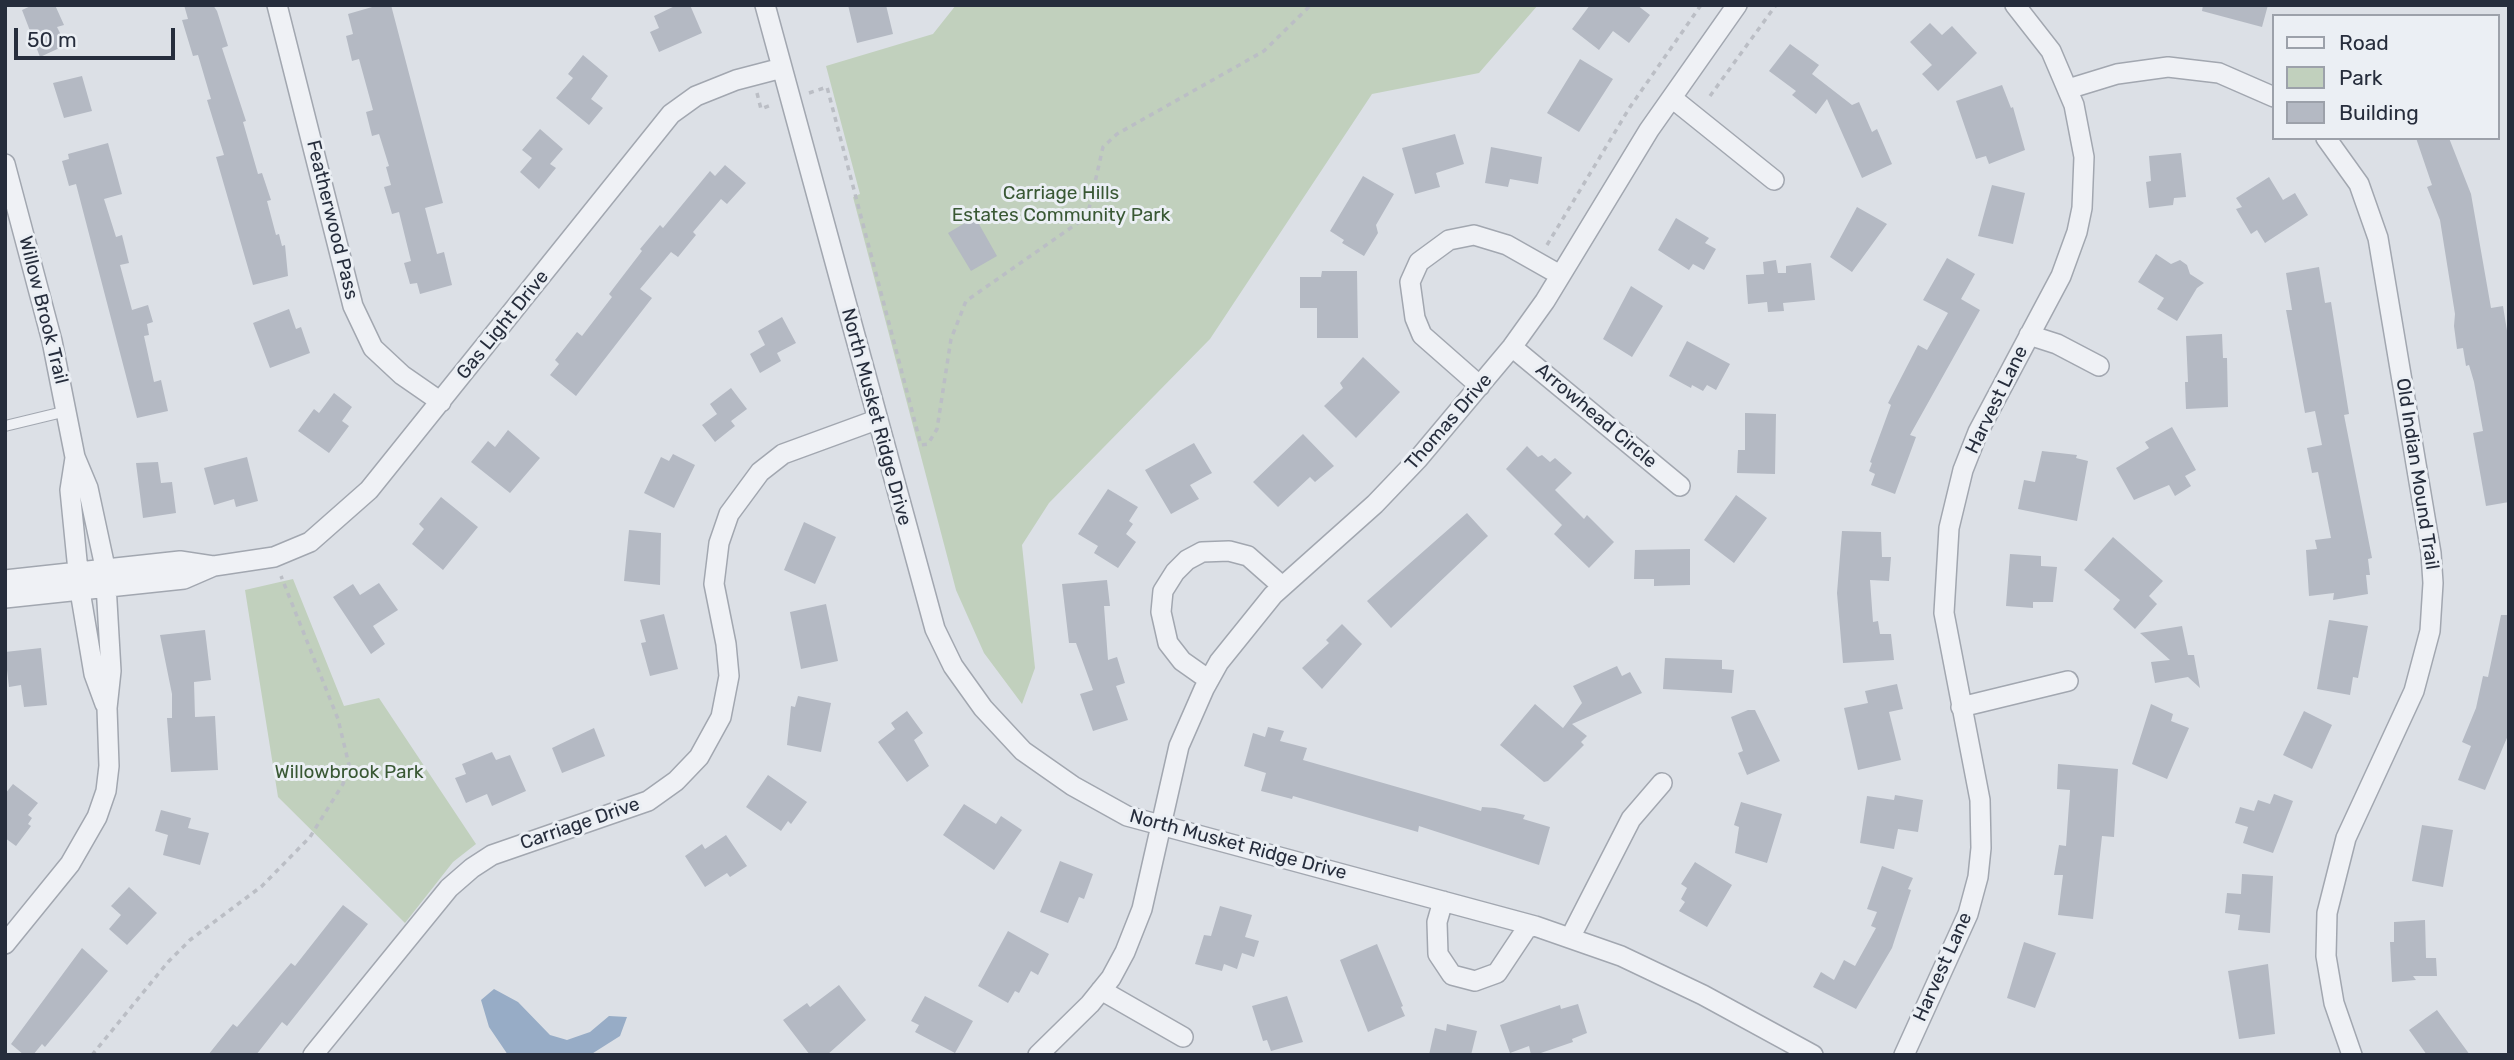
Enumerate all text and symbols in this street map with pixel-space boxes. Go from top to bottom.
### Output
scale bar [18,14,178,58]
legend [2272,14,2500,140]
text: 50 m [27,27,77,52]
text: Road [2339,30,2389,55]
text: Park [2339,65,2383,90]
text: Building [2339,100,2419,125]
street label: Featherwood Pass [301,138,363,302]
park label: Carriage Hills Estates Community Park [952,183,1170,227]
street label: Willow Brook Trail [14,234,72,386]
street label: Gas Light Drive [452,266,554,384]
street label: North Musket Ridge Drive [836,306,916,528]
street label: Harvest Lane [1961,342,2033,458]
street label: Arrowhead Circle [1531,359,1661,473]
street label: Thomas Drive [1401,369,1497,475]
street label: Old Indian Mound Trail [2391,376,2443,572]
park label: Willowbrook Park [274,762,424,784]
street label: Carriage Drive [517,793,643,855]
street label: North Musket Ridge Drive [1127,805,1349,885]
street label: Harvest Lane [1909,909,1977,1025]

